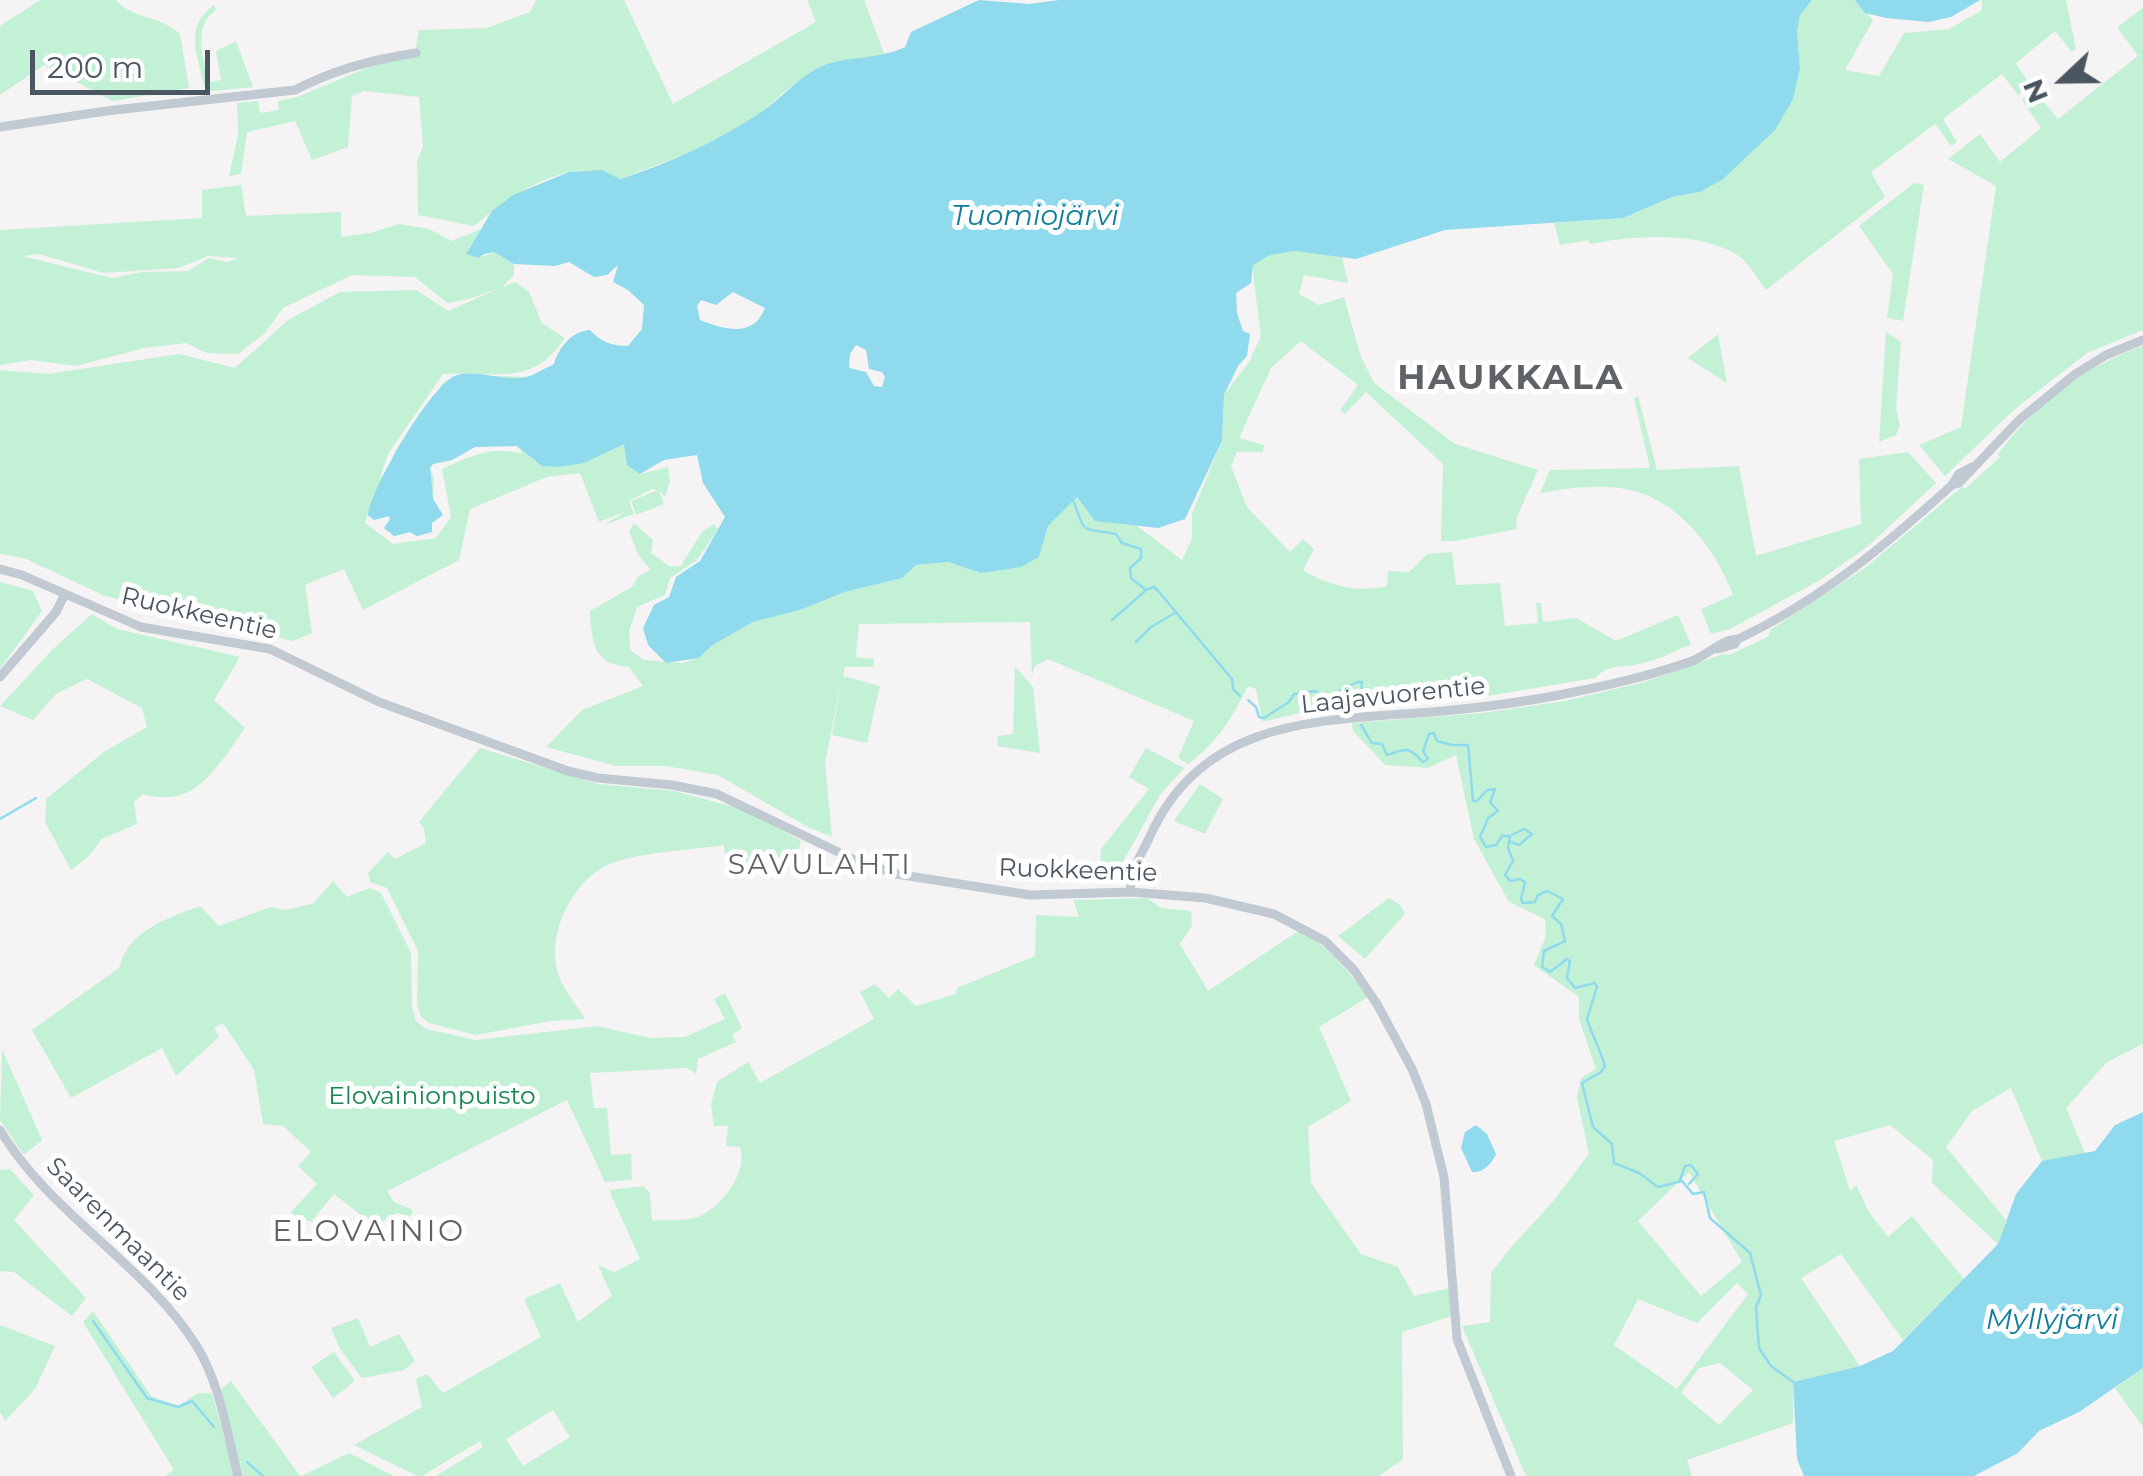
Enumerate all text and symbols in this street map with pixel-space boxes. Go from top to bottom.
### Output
scale bar [35,30,215,92]
north arrow [2013,30,2113,130]
text: 200 m [47,49,143,86]
text: N [2015,74,2055,108]
water label: Tuomiojärvi [951,200,1119,234]
district label: HAUKKALA [1397,358,1625,400]
street label: Ruokkeentie [118,582,280,646]
street label: Laajavuorentie [1299,671,1487,721]
district label: SAVULAHTI [728,849,912,883]
street label: Ruokkeentie [998,853,1158,889]
park label: Elovainionpuisto [328,1082,536,1112]
street label: Saarenmaantie [40,1152,196,1308]
district label: ELOVAINIO [272,1214,466,1250]
water label: Myllyjärvi [1986,1304,2118,1338]

